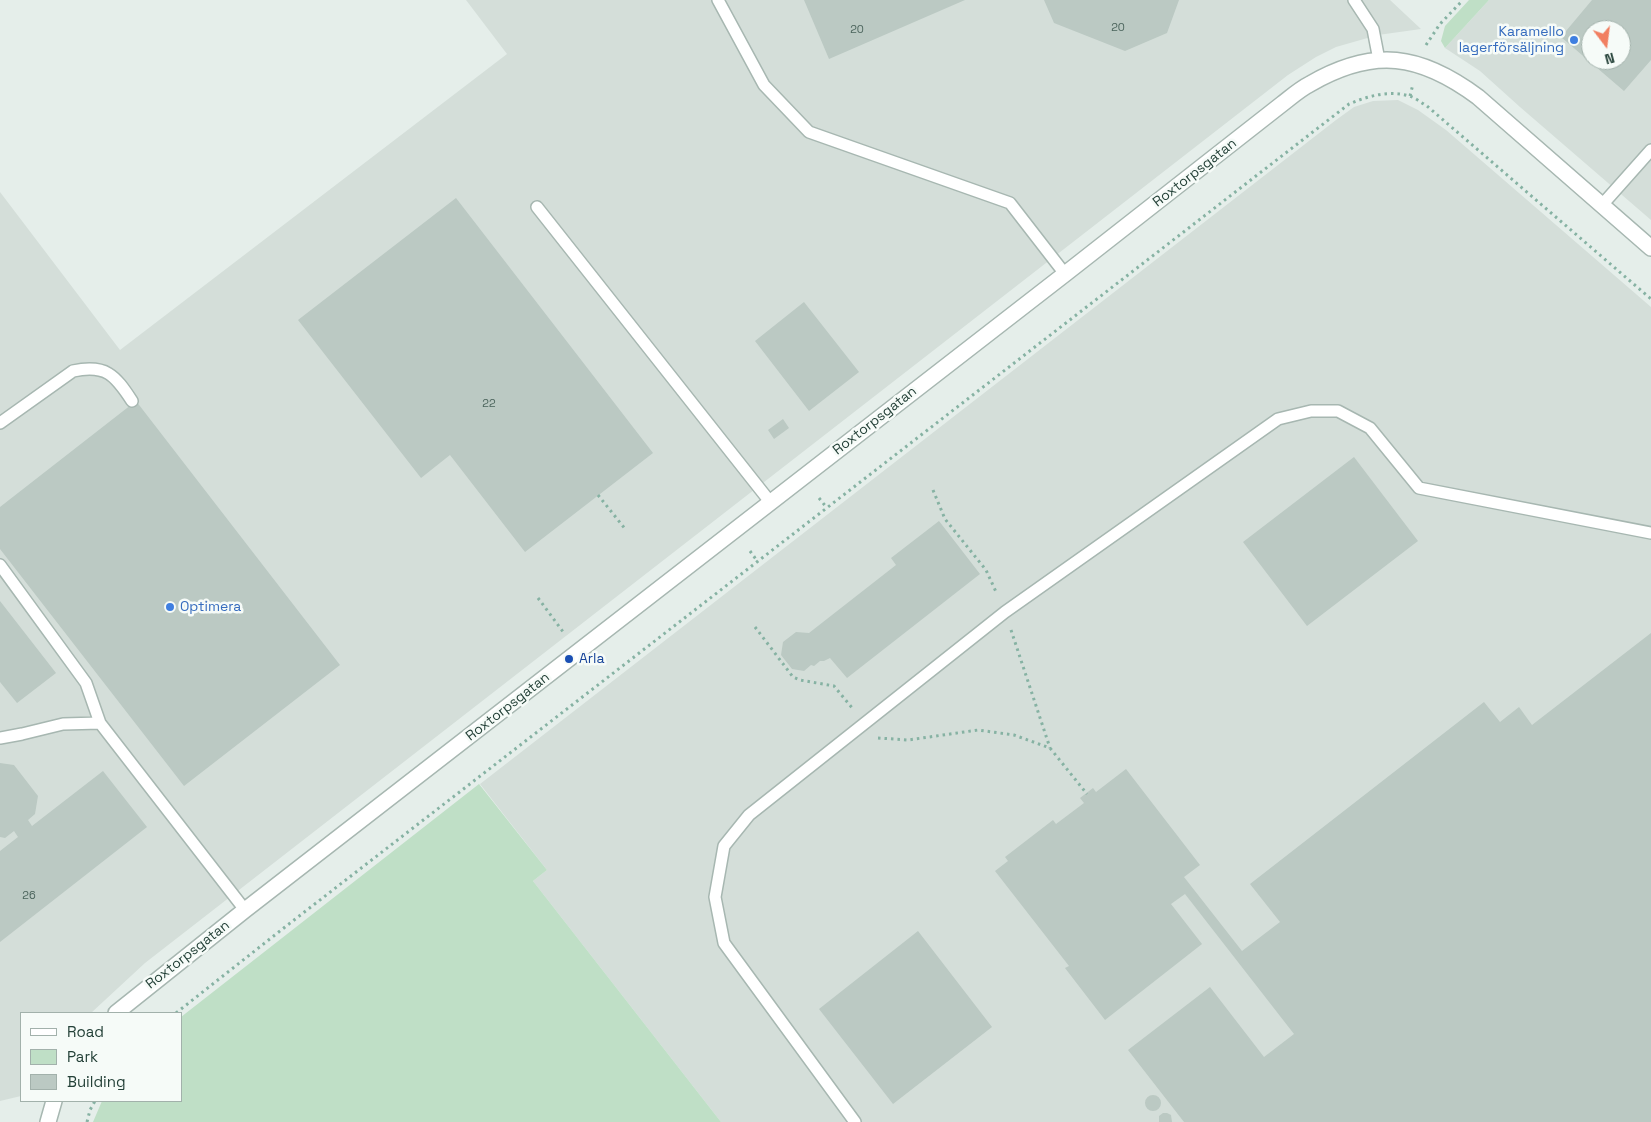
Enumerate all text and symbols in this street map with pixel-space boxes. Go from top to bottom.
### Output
north arrow [1581,20,1631,70]
house number: 20 [1111,21,1125,35]
house number: 20 [850,23,864,37]
place label: Karamello lagerförsäljning [1459,24,1564,56]
marker: Karamello lagerförsäljning [1568,34,1580,46]
text: N [1603,49,1616,68]
street label: Roxtorpsgatan [1150,135,1240,211]
street label: Roxtorpsgatan [830,383,920,459]
house number: 22 [482,397,496,411]
place label: Optimera [180,599,241,615]
marker: Optimera [164,601,176,613]
place label: Arla [579,651,605,667]
marker: Arla [563,653,575,665]
street label: Roxtorpsgatan [463,669,553,745]
house number: 26 [22,889,36,903]
street label: Roxtorpsgatan [143,917,233,993]
legend [20,1012,182,1102]
text: Road [67,1022,104,1041]
text: Park [67,1047,98,1066]
text: Building [67,1072,126,1091]

